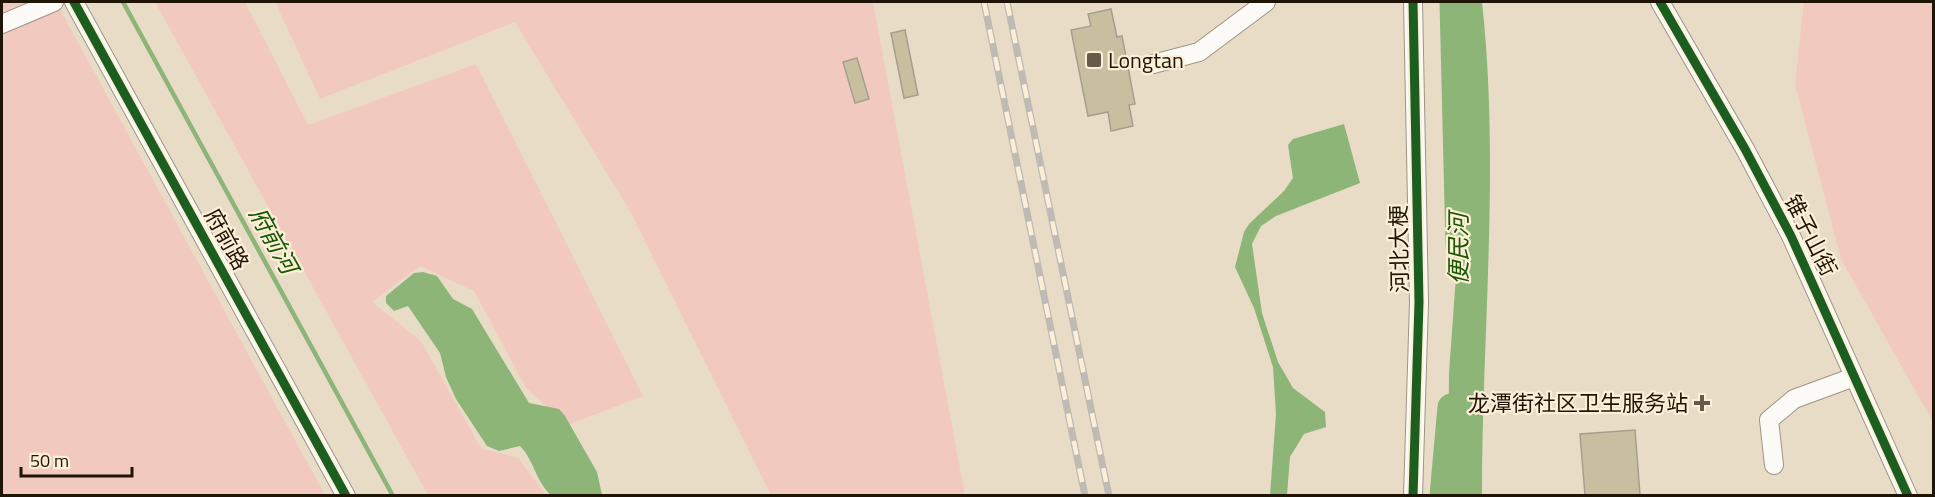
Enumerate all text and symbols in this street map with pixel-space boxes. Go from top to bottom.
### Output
place label: Longtan [1108,43,1184,77]
marker: Longtan [1085,51,1103,69]
street label: 锥子山街 [1776,188,1846,282]
water label: 府前河 [241,200,309,284]
street label: 府前路 [196,202,258,276]
street label: 河北大梗 [1381,205,1417,293]
water label: 便民河 [1440,209,1476,285]
place label: 龙潭街社区卫生服务站 [1468,386,1688,420]
marker: 龙潭街社区卫生服务站 [1693,394,1711,412]
scale bar [21,440,132,478]
text: 50 m [30,447,69,474]

